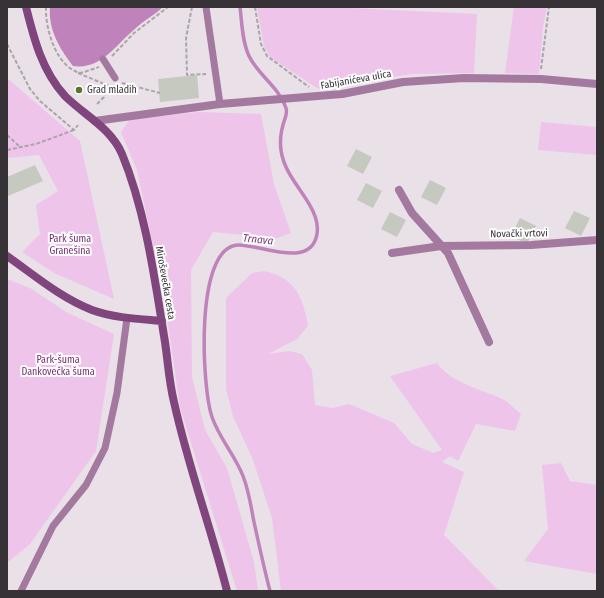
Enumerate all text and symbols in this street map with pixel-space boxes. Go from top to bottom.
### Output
street label: Fabijanićeva ulica [320,68,392,92]
place label: Grad mladih [87,84,137,96]
marker: Grad mladih [74,85,84,95]
street label: Novački vrtovi [490,227,548,241]
water label: Trnava [242,232,274,248]
park label: Park šuma Granešina [49,233,91,256]
street label: Miroševečka cesta [153,245,177,321]
park label: Park-šuma Dankovečka šuma [21,354,95,378]

